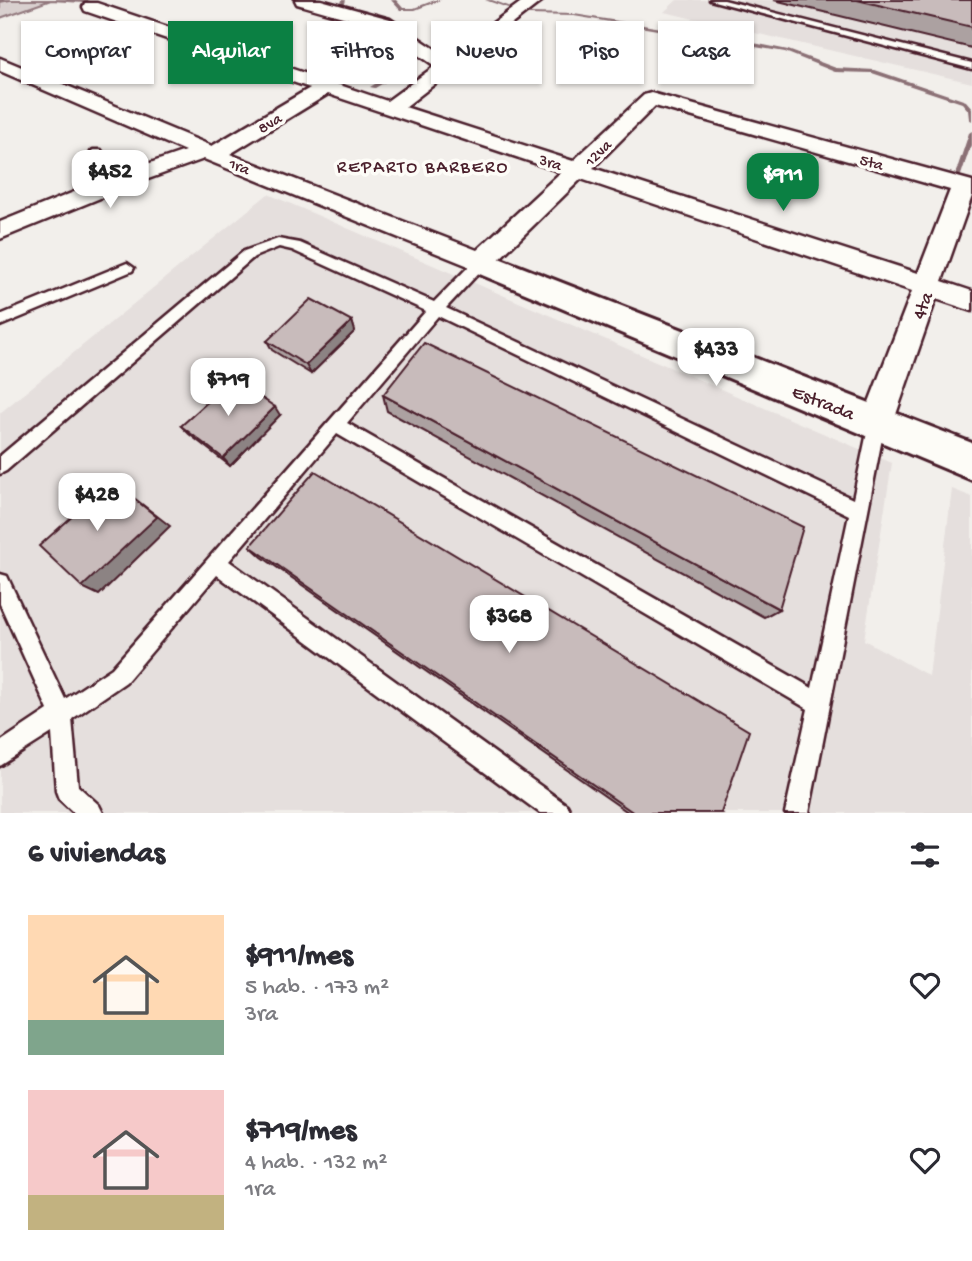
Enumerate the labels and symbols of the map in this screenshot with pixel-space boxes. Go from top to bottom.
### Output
street label: 8va [255,110,287,140]
street label: 12va [581,136,618,173]
pin: $452 [69,150,151,210]
street label: 3ra [535,151,565,177]
street label: 5ta [857,152,886,177]
pin: $911 [742,154,824,213]
street label: 1ra [224,155,253,181]
district label: REPARTO BARBERO [337,158,509,179]
street label: 4ta [909,288,940,323]
pin: $433 [675,328,757,388]
pin: $719 [187,358,269,418]
street label: Estrada [788,381,859,428]
pin: $428 [56,474,138,533]
pin: $368 [468,596,550,655]

